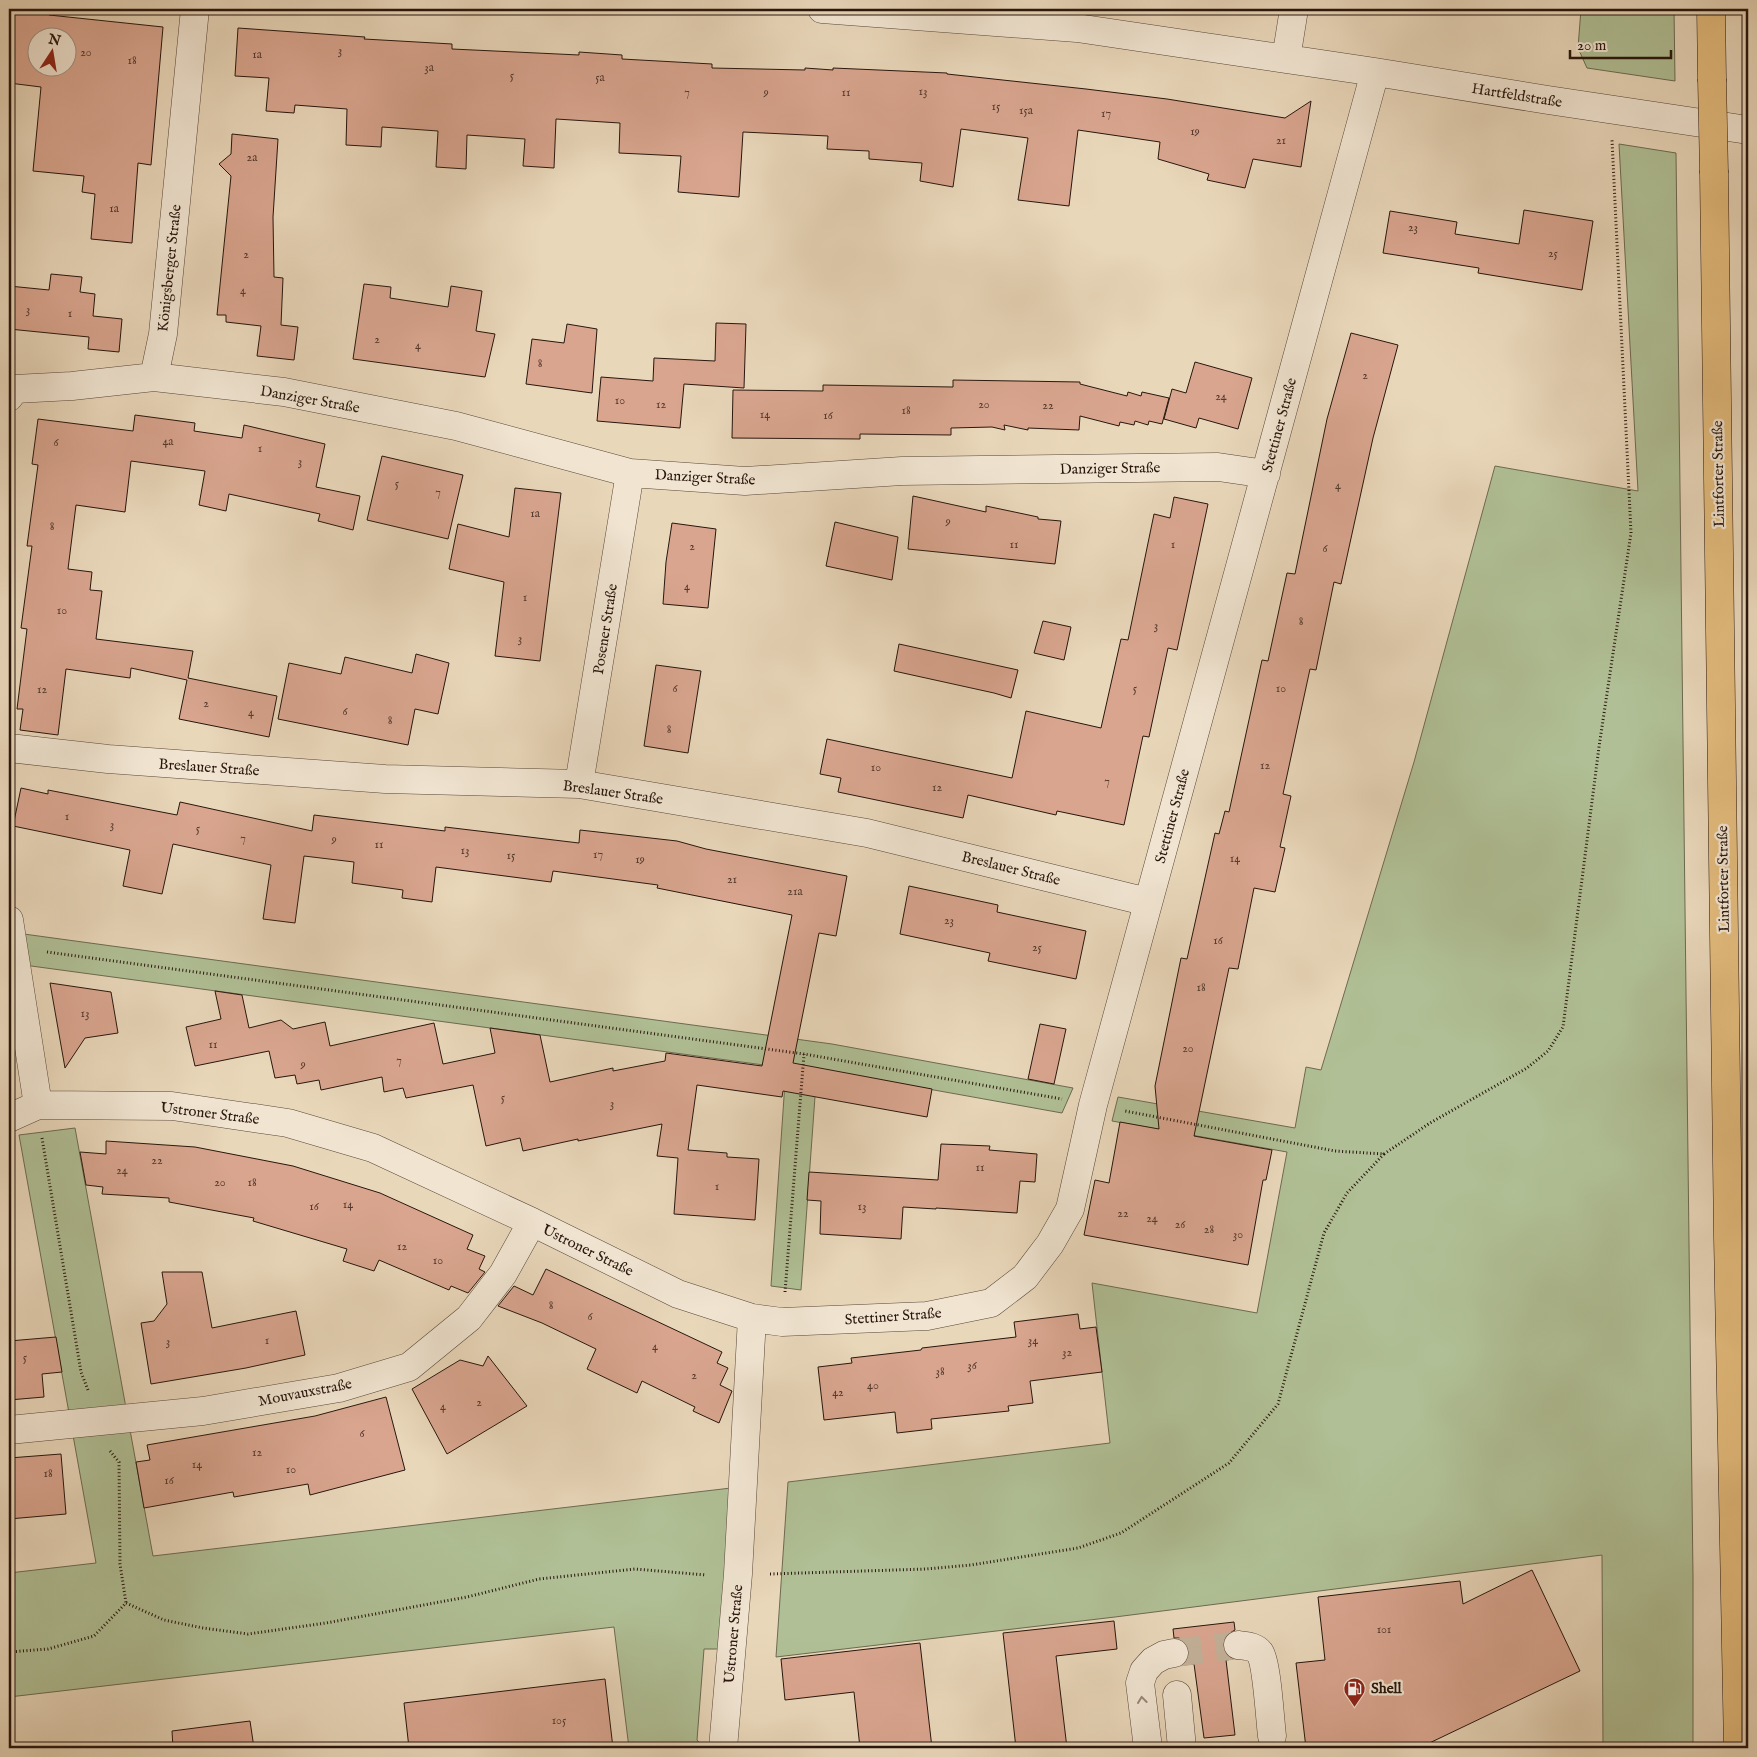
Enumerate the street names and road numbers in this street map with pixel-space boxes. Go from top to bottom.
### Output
street label: Hartfeldstraße [1470,79,1564,112]
street label: Königsberger Straße [153,203,186,333]
street label: Stettiner Straße [1258,376,1301,475]
street label: Danziger Straße [259,381,361,418]
street label: Lintforter Straße [1708,420,1729,528]
street label: Danziger Straße [1059,458,1161,479]
street label: Danziger Straße [654,465,756,490]
street label: Posener Straße [589,582,622,676]
street label: Breslauer Straße [158,754,260,781]
street label: Stettiner Straße [1151,767,1194,866]
street label: Breslauer Straße [562,776,664,809]
street label: Lintforter Straße [1713,825,1734,933]
street label: Breslauer Straße [960,847,1062,890]
street label: Ustroner Straße [159,1098,261,1129]
street label: Ustroner Straße [539,1220,637,1281]
street label: Stettiner Straße [844,1304,942,1329]
street label: Mouvauxstraße [257,1374,354,1411]
street label: Ustroner Straße [720,1584,747,1684]

